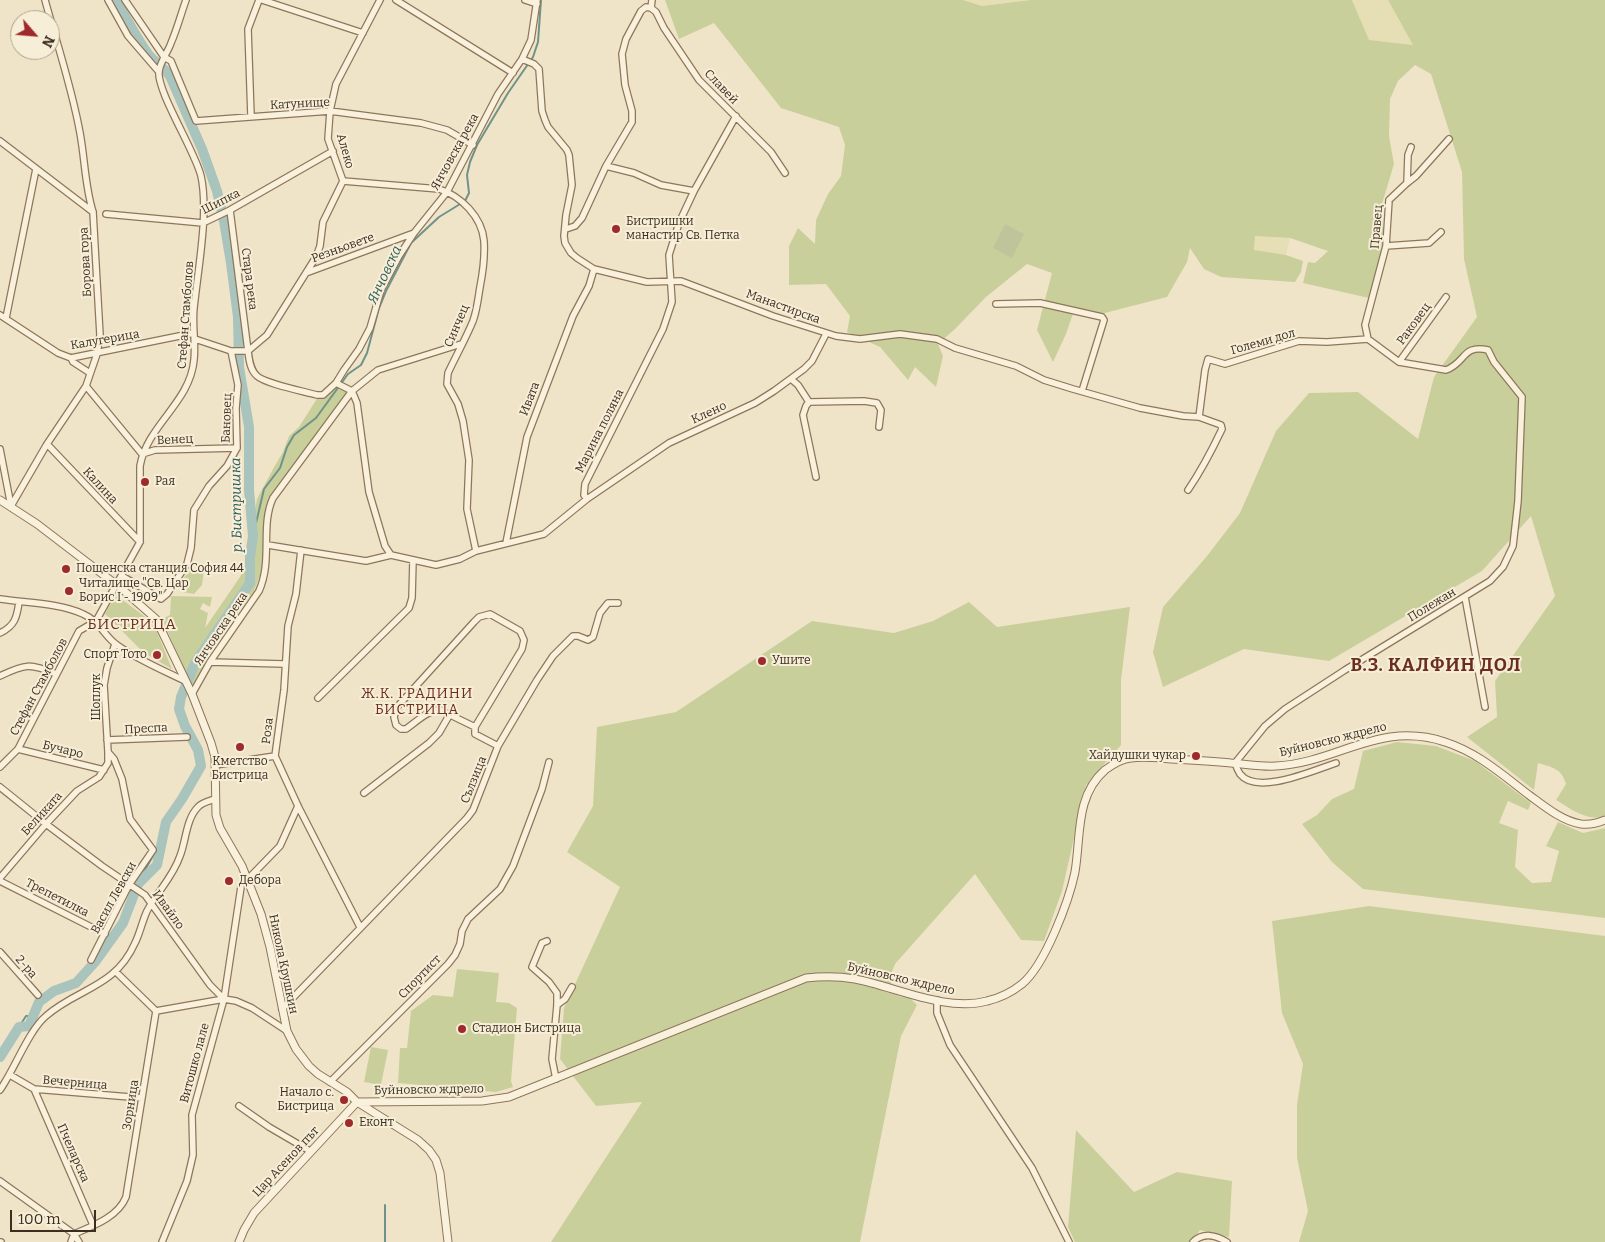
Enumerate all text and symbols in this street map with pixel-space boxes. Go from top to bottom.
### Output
north arrow [10,10,60,60]
text: N [38,33,58,50]
street label: Славей [701,67,741,107]
street label: Катунище [270,95,330,113]
street label: Янчовска река [428,111,482,193]
street label: Алеко [333,132,357,170]
street label: Шипка [199,186,243,218]
street label: Правец [1368,204,1386,250]
place label: Бистришки манастир Св. Петка [626,215,739,243]
marker: Бистришки манастир Св. Петка [610,223,622,235]
street label: Борова гора [77,227,95,297]
street label: Резньовете [310,230,376,266]
water label: Янчовска [364,243,406,307]
street label: Стара река [238,247,260,311]
street label: Стефан Стамболов [175,260,197,370]
street label: Манастирска [744,287,822,327]
street label: Раковец [1394,300,1434,348]
street label: Синчец [442,303,472,349]
street label: Големи дол [1229,326,1297,358]
street label: Калугерица [69,327,141,353]
street label: Ивата [517,380,543,418]
street label: Марина поляна [573,387,627,475]
street label: Бановец [219,393,235,443]
street label: Клено [689,399,729,427]
street label: Венец [156,432,194,448]
water label: р. Бистришка [228,457,246,553]
street label: Калина [80,465,120,507]
place label: Рая [155,475,175,489]
marker: Рая [139,476,151,488]
place label: Пощенска станция София 44 [76,562,244,576]
marker: Пощенска станция София 44 [60,563,72,575]
place label: Читалище "Св. Цар Борис I - 1909" [79,577,189,605]
marker: Читалище "Св. Цар Борис I - 1909" [63,585,75,597]
street label: Полежан [1405,585,1459,625]
street label: Янчовска река [191,590,251,668]
district label: БИСТРИЦА [86,616,178,634]
street label: Стефан Стамболов [7,636,71,738]
place label: Спорт Тото [83,648,147,662]
marker: Спорт Тото [151,649,163,661]
place label: Ушите [772,654,811,668]
marker: Ушите [756,655,768,667]
district label: В.З. КАЛФИН ДОЛ [1349,655,1523,677]
street label: Шоплук [90,673,104,721]
district label: Ж.К. ГРАДИНИ БИСТРИЦА [359,686,475,719]
street label: Роза [259,717,277,745]
street label: Буйновско ждрело [1278,720,1388,760]
street label: Преспа [124,721,168,737]
street label: Бучаро [41,738,85,762]
marker: Кметство Бистрица [234,741,246,753]
place label: Хайдушки чукар [1089,749,1186,763]
marker: Хайдушки чукар [1190,750,1202,762]
street label: Сълзица [458,754,490,806]
place label: Кметство Бистрица [212,755,268,783]
street label: Беликата [19,789,65,839]
street label: Васил Левски [88,860,140,936]
place label: Дебора [239,874,281,888]
marker: Дебора [223,875,235,887]
street label: Трепетилка [23,876,91,920]
street label: Ивайло [149,888,187,932]
street label: Никола Крушкин [265,913,301,1015]
street label: Спортист [396,952,444,1002]
street label: 2-ра [12,953,40,981]
street label: Буйновско ждрело [846,960,956,998]
street label: Витошко лале [177,1021,213,1105]
place label: Стадион Бистрица [472,1022,581,1036]
marker: Стадион Бистрица [456,1023,468,1035]
street label: Вечерница [42,1073,108,1093]
street label: Зорница [120,1079,142,1131]
street label: Буйновско ждрело [374,1082,484,1098]
place label: Начало с. Бистрица [277,1086,334,1114]
marker: Начало с. Бистрица [338,1094,350,1106]
place label: Еконт [359,1116,394,1130]
marker: Еконт [343,1117,355,1129]
street label: Пчеларска [54,1121,92,1185]
street label: Цар Асенов път [250,1124,322,1200]
scale bar [12,1200,99,1232]
text: 100 m [18,1210,61,1228]

